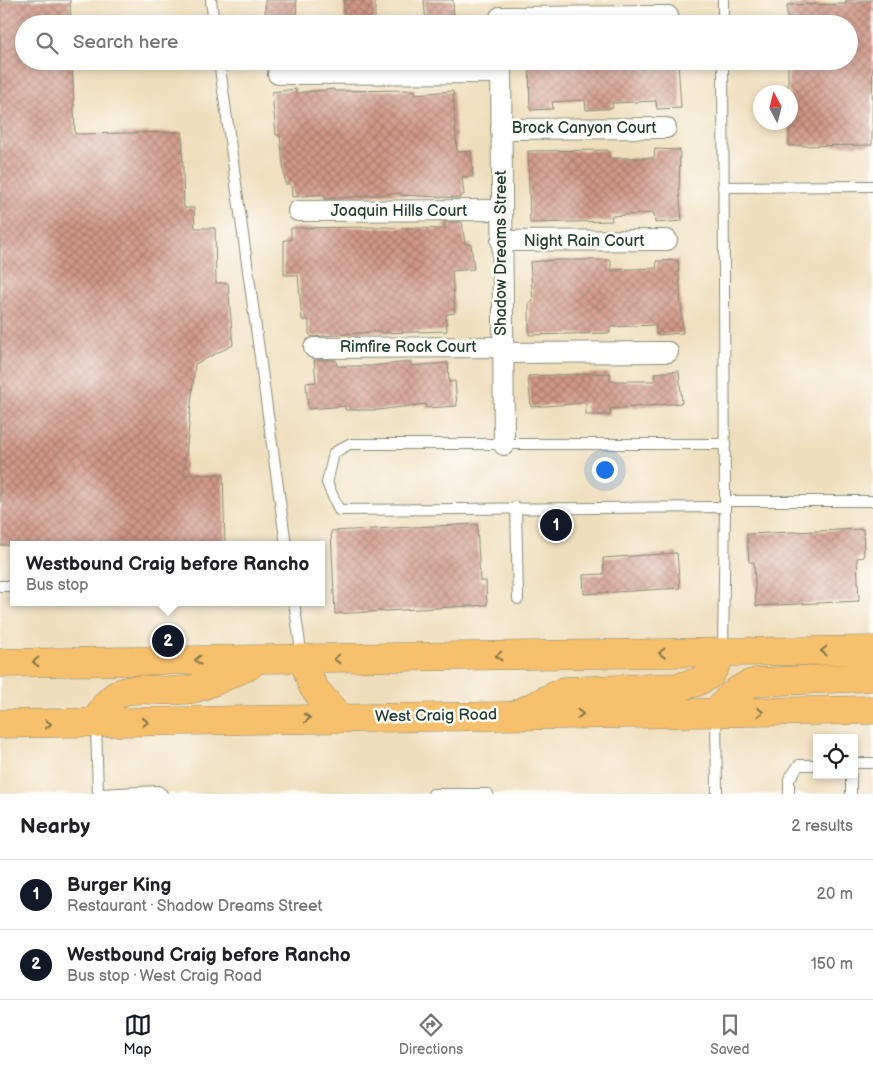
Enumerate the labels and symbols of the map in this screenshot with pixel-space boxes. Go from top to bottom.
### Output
north arrow [753,85,798,130]
street label: Brock Canyon Court [512,119,657,138]
street label: Shadow Dreams Street [492,170,511,336]
street label: Joaquin Hills Court [331,202,467,221]
street label: Night Rain Court [524,232,644,251]
street label: Rimfire Rock Court [340,338,476,357]
your location [592,457,618,483]
pin: 1 [540,506,572,544]
pin: 2 [152,622,184,660]
one-way arrow [820,645,828,656]
one-way arrow [658,648,666,658]
one-way arrow [495,651,503,661]
one-way arrow [333,653,341,664]
one-way arrow [194,655,202,665]
one-way arrow [31,657,39,667]
street label: West Craig Road [375,705,497,727]
one-way arrow [756,707,764,718]
one-way arrow [576,709,584,719]
one-way arrow [304,713,312,723]
one-way arrow [141,716,149,727]
one-way arrow [44,718,52,729]

